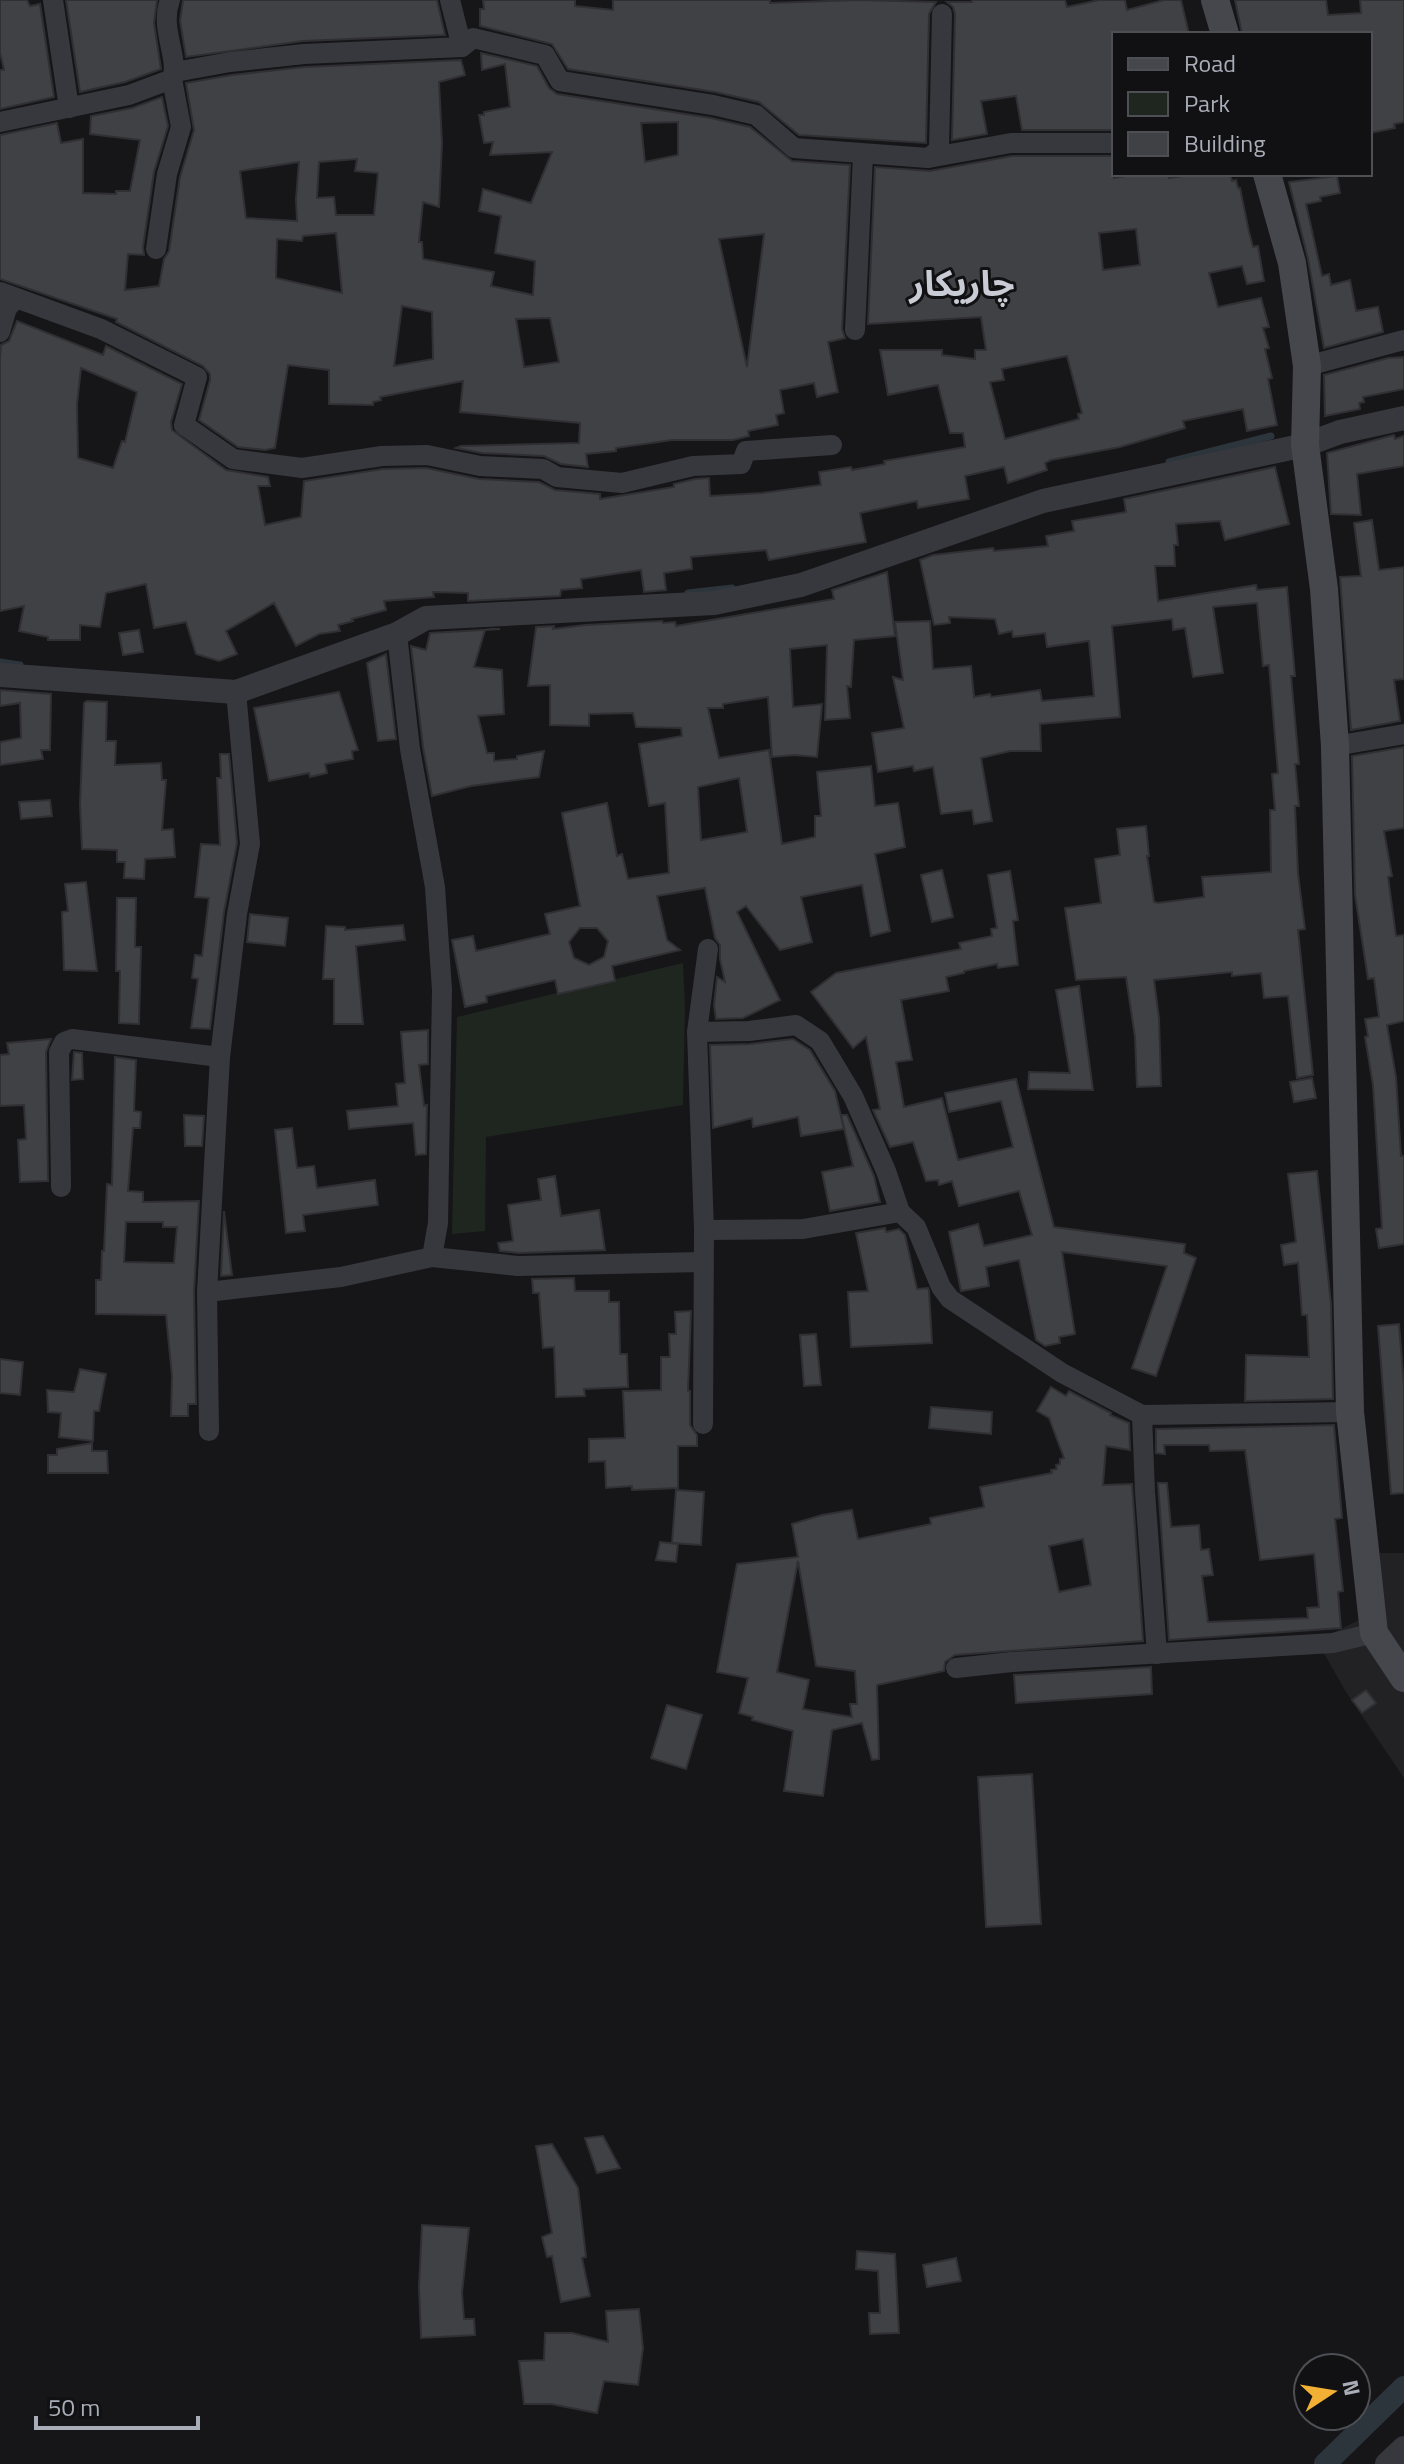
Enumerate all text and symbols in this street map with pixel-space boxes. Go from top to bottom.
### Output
legend [1112,32,1372,176]
text: Road [1184,45,1236,81]
text: Park [1184,85,1230,121]
text: Building [1184,125,1266,161]
district label: چاریکار [907,255,1015,310]
north arrow [1292,2352,1372,2432]
text: N [1333,2377,1370,2399]
scale bar [36,2380,198,2430]
text: 50 m [48,2389,100,2425]

